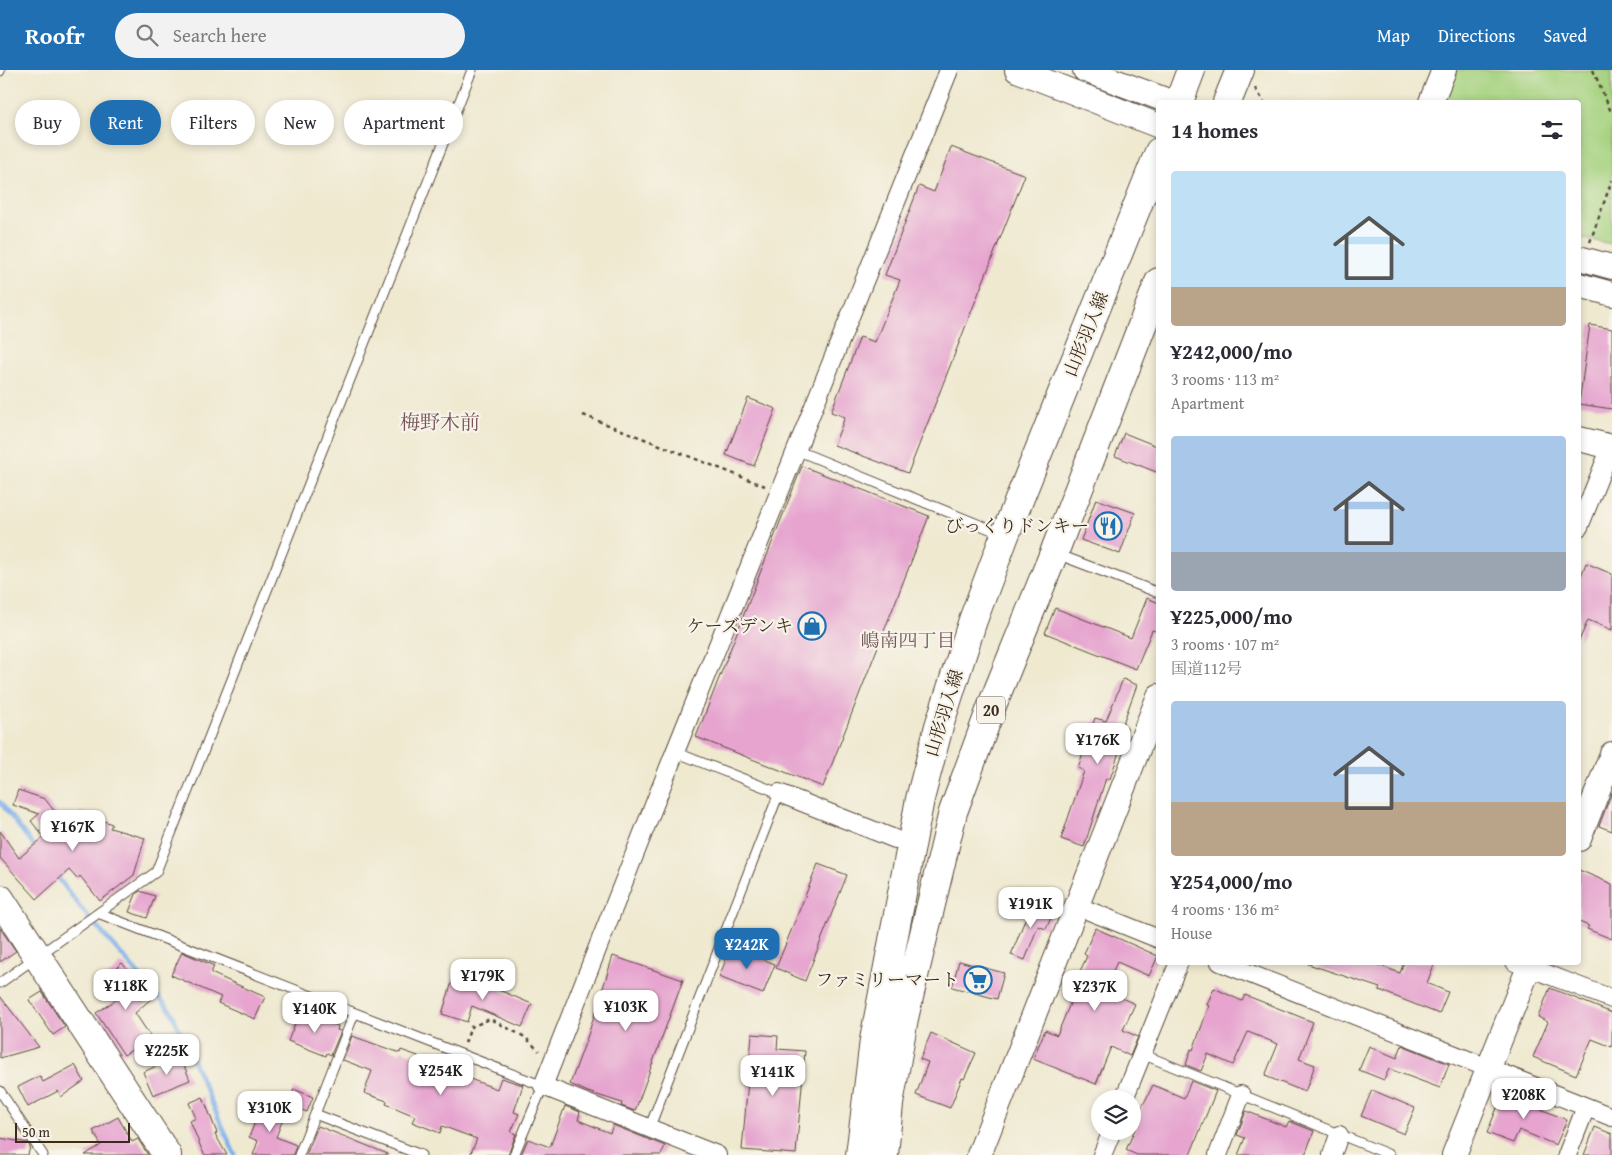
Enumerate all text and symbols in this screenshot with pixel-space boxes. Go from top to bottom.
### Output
search box [115,13,465,58]
text: Roofr [25,18,85,53]
icon: search [133,21,161,49]
text: Search here [173,21,267,49]
text: Map [1377,22,1410,49]
text: Directions [1438,22,1515,49]
text: Saved [1543,22,1587,49]
chip: Buy [15,100,80,145]
chip: Rent [90,100,161,145]
chip: Filters [171,100,255,145]
chip: New [265,100,334,145]
chip: Apartment [344,100,463,145]
text: 14 homes [1171,115,1258,146]
icon: filters [1538,116,1566,144]
icon: home [1324,203,1414,293]
street label: 山形羽入線 [1056,287,1115,381]
text: ¥242,000/mo [1171,336,1292,367]
text: 3 rooms · 113 m² [1171,367,1279,391]
text: Apartment [1171,391,1244,415]
district label: 梅野木前 [400,407,480,436]
icon: home [1324,468,1414,558]
restaurant icon: びっくりドンキー [1093,511,1123,541]
place label: びっくりドンキー [945,512,1089,539]
text: ¥225,000/mo [1171,601,1292,632]
shop icon: ケーズデンキ [797,611,827,641]
place label: ケーズデンキ [687,612,793,639]
district label: 嶋南四丁目 [860,626,956,654]
text: 3 rooms · 107 m² [1171,632,1279,656]
text: 国道112号 [1171,656,1242,680]
street label: 山形羽入線 [917,666,970,760]
road number: 20 [977,696,1005,724]
pin: ¥176K [1063,722,1133,765]
text: ¥176K [1076,727,1120,751]
icon: home [1324,733,1414,823]
pin: ¥167K [38,810,108,852]
text: ¥167K [51,814,95,838]
text: ¥254,000/mo [1171,866,1292,897]
pin: ¥191K [996,886,1066,929]
text: ¥191K [1009,891,1053,915]
text: 4 rooms · 136 m² [1171,897,1279,921]
text: House [1171,921,1212,945]
pin: ¥242K [712,928,782,970]
text: ¥242K [725,932,769,956]
pin: ¥179K [448,958,518,1001]
text: ¥179K [461,963,505,987]
supermarket icon: ファミリーマート [963,965,993,995]
place label: ファミリーマート [815,966,959,993]
pin: ¥118K [91,968,161,1011]
pin: ¥237K [1060,970,1130,1012]
text: ¥118K [104,973,148,997]
text: ¥237K [1073,974,1117,998]
pin: ¥103K [591,990,661,1032]
pin: ¥140K [280,992,350,1034]
text: ¥103K [604,994,648,1018]
text: ¥140K [293,996,337,1020]
pin: ¥225K [132,1034,202,1076]
text: ¥225K [145,1038,189,1062]
pin: ¥254K [406,1054,476,1096]
pin: ¥141K [738,1054,808,1097]
text: ¥254K [419,1058,463,1082]
text: ¥141K [751,1059,795,1083]
pin: ¥208K [1489,1078,1559,1120]
text: ¥208K [1502,1082,1546,1106]
pin: ¥310K [235,1090,305,1133]
map controls [1091,1090,1141,1140]
button: layers [1091,1090,1141,1140]
text: ¥310K [248,1095,292,1119]
scale bar [15,1120,130,1143]
text: 50 m [22,1122,50,1142]

